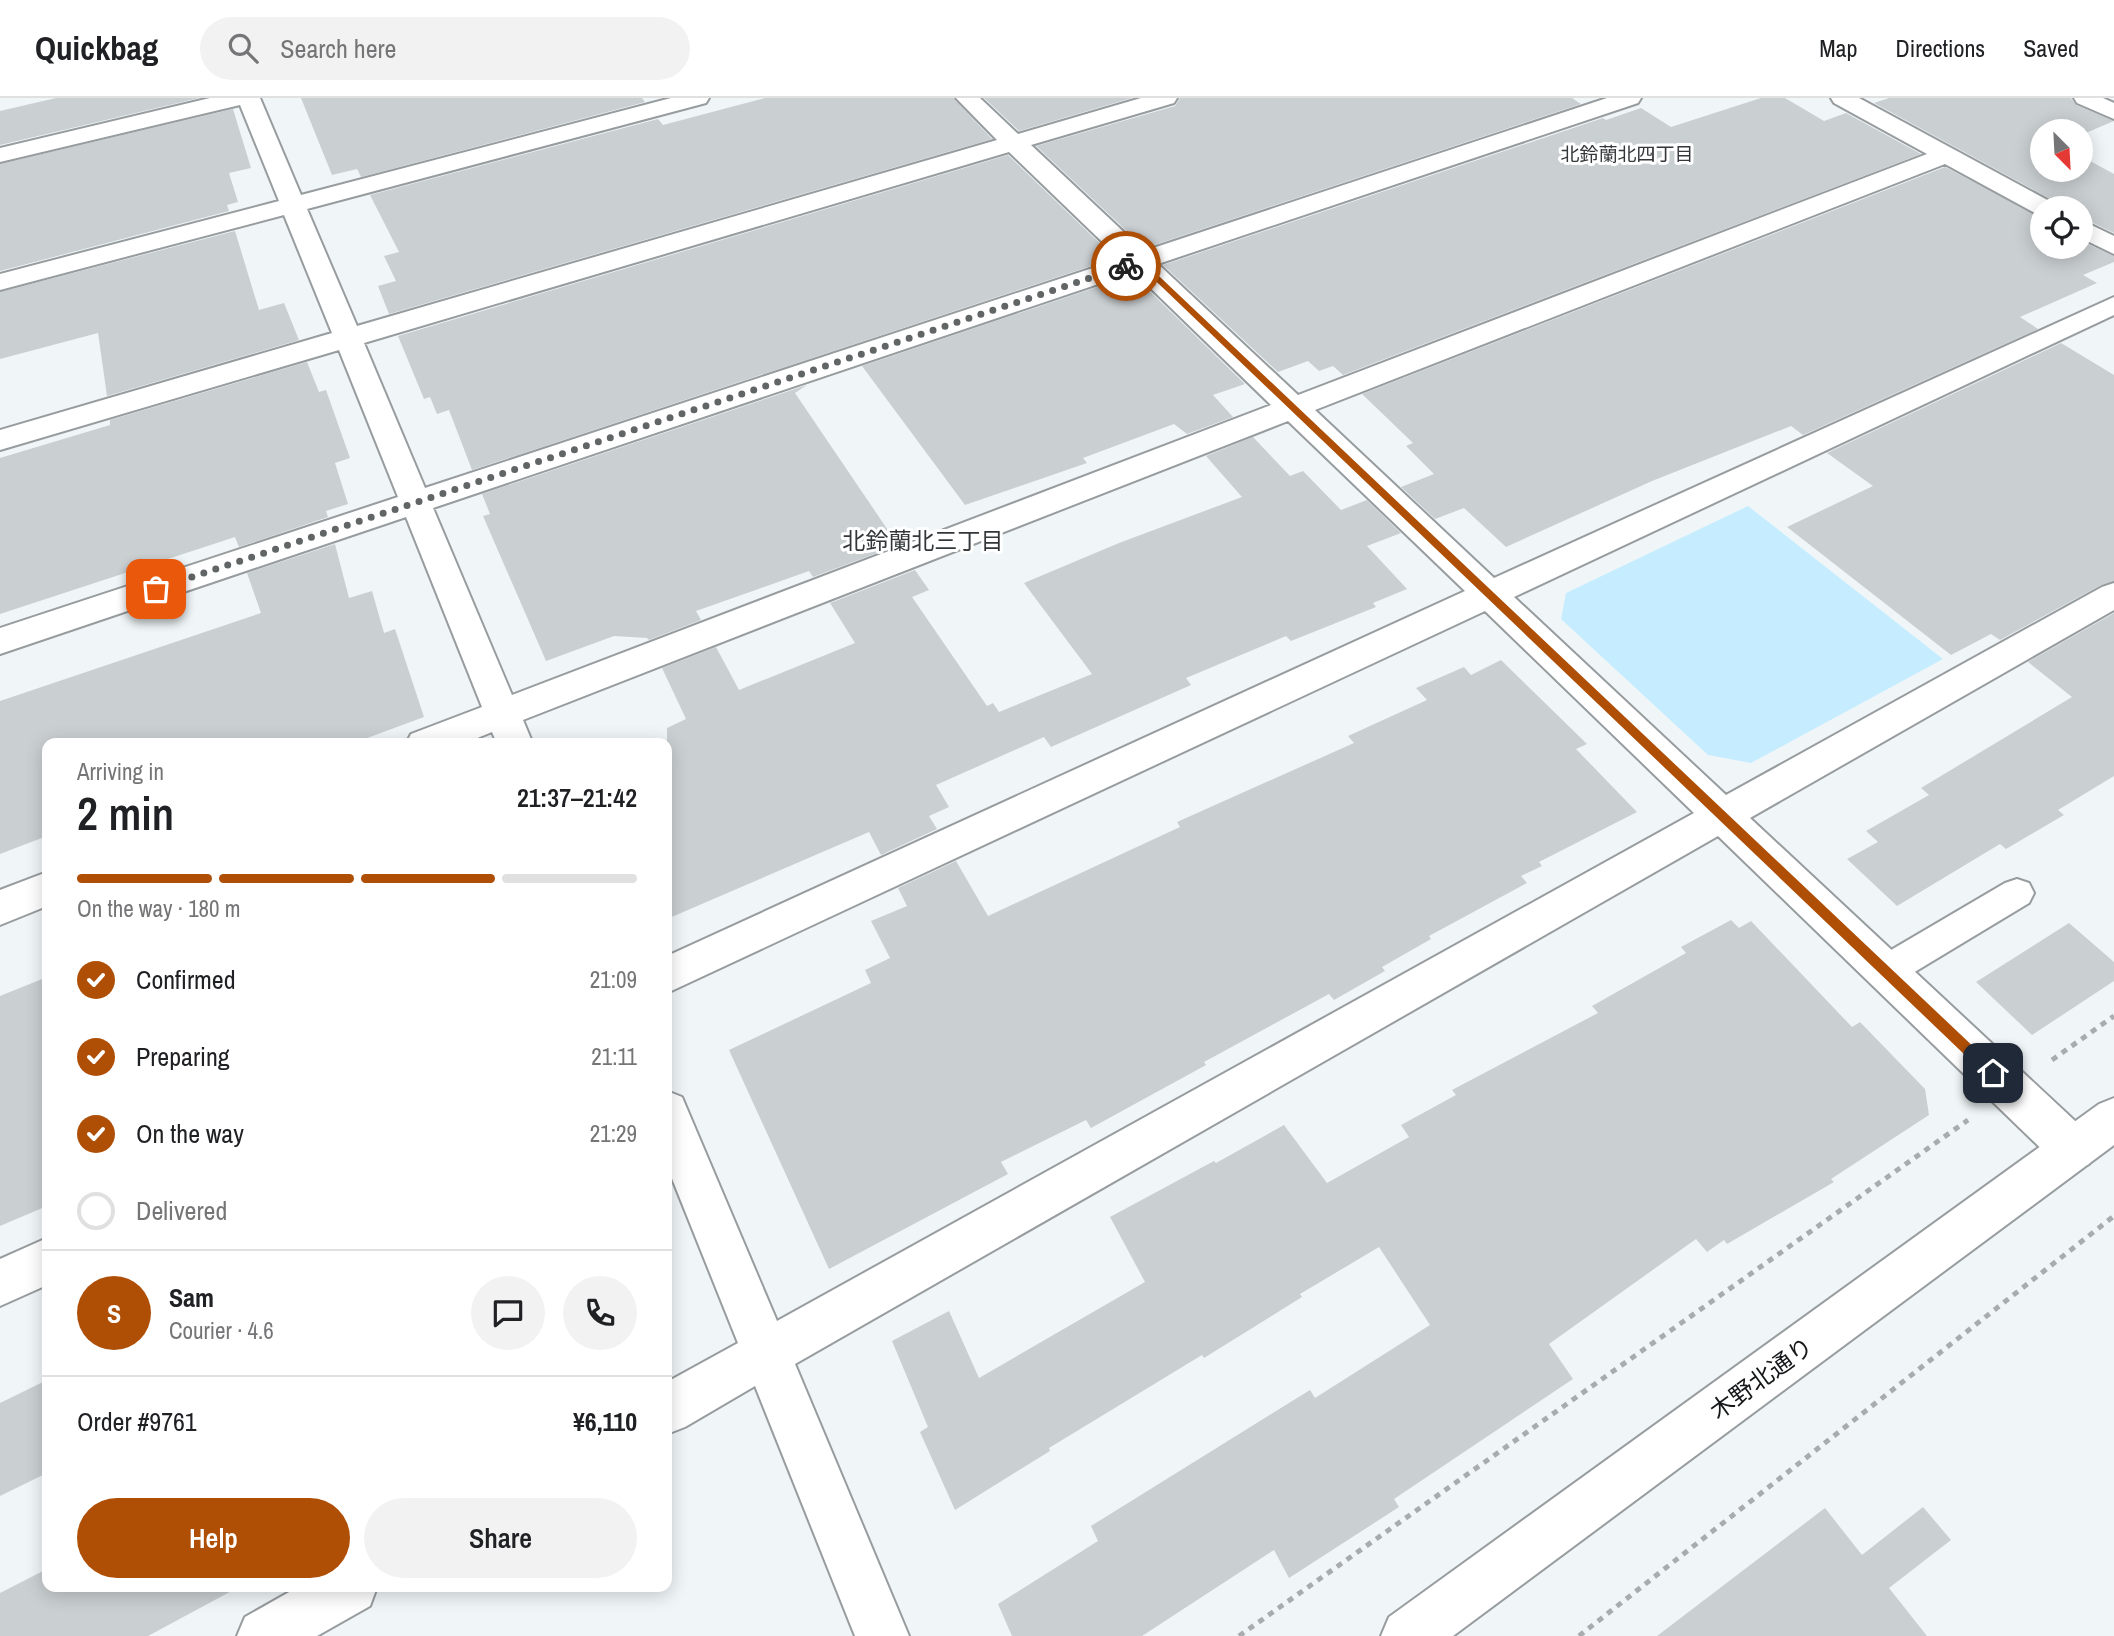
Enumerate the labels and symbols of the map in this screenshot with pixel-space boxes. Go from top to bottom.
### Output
north arrow [2030,119,2093,182]
district label: 北鈴蘭北四丁目 [1560,141,1694,167]
courier [1091,231,1161,301]
district label: 北鈴蘭北三丁目 [843,525,1004,556]
pin [126,559,186,619]
pin [1963,1043,2023,1103]
street label: 木野北通り [1703,1330,1819,1426]

